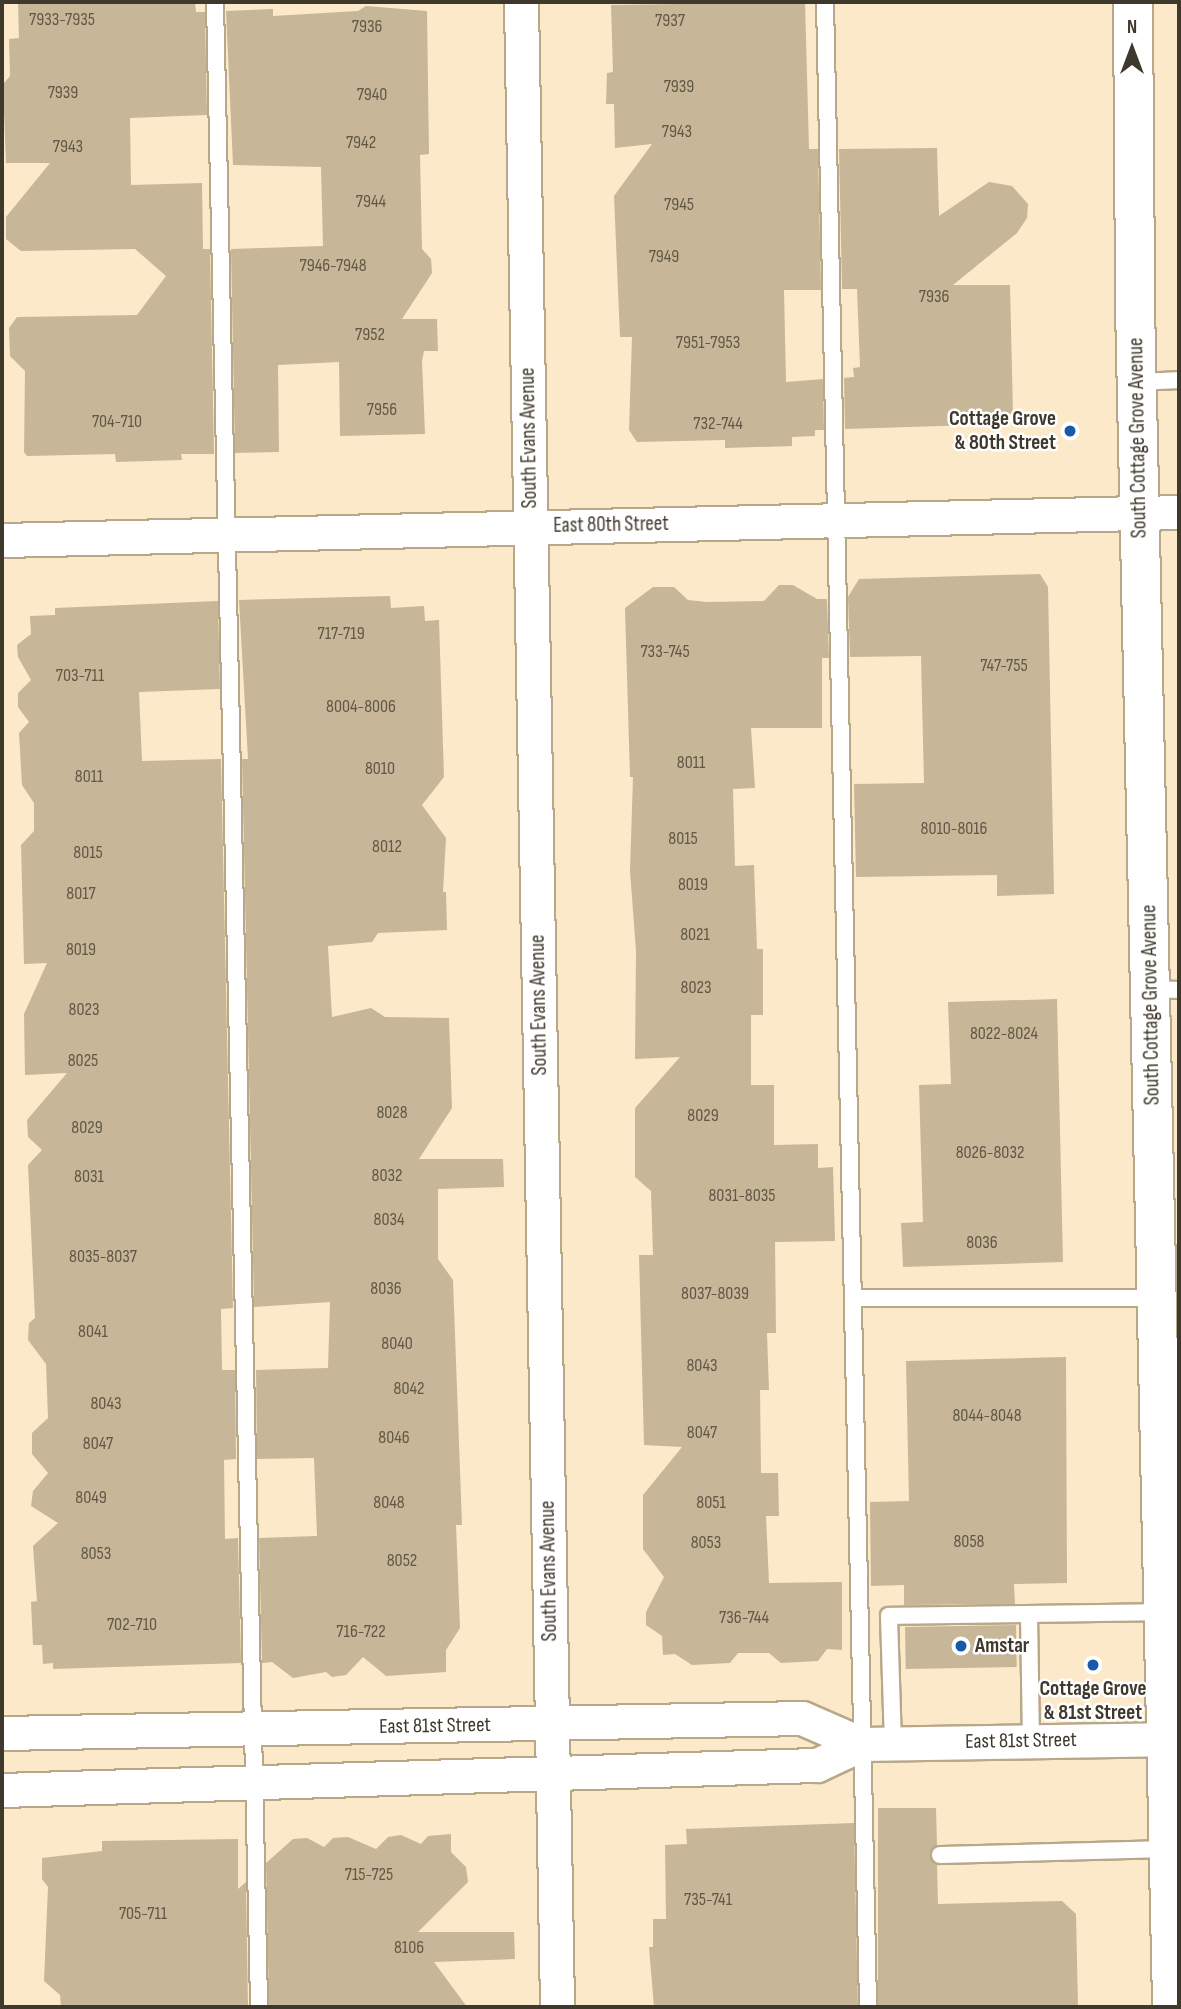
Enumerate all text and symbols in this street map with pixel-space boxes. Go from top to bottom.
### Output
house number: 7933-7935 [29,9,95,31]
house number: 7937 [655,10,685,32]
north arrow [1097,14,1167,84]
house number: 7936 [352,16,382,38]
text: N [1127,16,1137,39]
house number: 7939 [664,76,694,98]
house number: 7939 [48,82,78,104]
house number: 7940 [357,84,387,106]
house number: 7943 [662,121,692,143]
house number: 7942 [346,132,376,154]
house number: 7943 [53,136,83,158]
house number: 7944 [356,191,386,213]
house number: 7945 [664,194,694,216]
house number: 7949 [649,246,679,268]
house number: 7946-7948 [299,255,367,277]
house number: 7936 [919,286,949,308]
house number: 7952 [355,324,385,346]
house number: 7951-7953 [676,332,740,354]
street label: South Cottage Grove Avenue [1124,337,1152,539]
street label: South Evans Avenue [515,367,543,509]
house number: 7956 [367,399,397,421]
place label: Cottage Grove & 80th Street [949,406,1056,456]
house number: 704-710 [92,411,142,433]
house number: 732-744 [693,413,743,435]
marker: Cottage Grove & 80th Street [1062,423,1078,439]
street label: East 80th Street [553,511,669,539]
house number: 717-719 [317,623,365,645]
house number: 733-745 [640,641,690,663]
house number: 747-755 [980,655,1028,677]
house number: 703-711 [56,665,104,687]
house number: 8004-8006 [326,696,396,718]
house number: 8011 [677,752,705,774]
house number: 8010 [365,758,395,780]
house number: 8011 [75,766,103,788]
house number: 8010-8016 [921,818,987,840]
house number: 8015 [668,828,698,850]
house number: 8012 [372,836,402,858]
house number: 8015 [73,842,103,864]
house number: 8019 [678,874,708,896]
house number: 8017 [66,883,96,905]
street label: South Cottage Grove Avenue [1137,904,1165,1106]
house number: 8021 [680,924,710,946]
street label: South Evans Avenue [525,934,553,1076]
house number: 8019 [66,939,96,961]
house number: 8023 [681,977,711,999]
house number: 8023 [69,999,99,1021]
house number: 8022-8024 [970,1023,1038,1045]
house number: 8025 [68,1050,98,1072]
house number: 8028 [376,1102,408,1124]
house number: 8029 [687,1105,719,1127]
house number: 8029 [71,1117,103,1139]
house number: 8026-8032 [956,1142,1024,1164]
house number: 8032 [372,1165,402,1187]
house number: 8031 [74,1166,104,1188]
house number: 8031-8035 [708,1185,776,1207]
house number: 8034 [373,1209,405,1231]
house number: 8036 [966,1232,998,1254]
house number: 8035-8037 [69,1246,137,1268]
house number: 8036 [370,1278,402,1300]
house number: 8037-8039 [681,1283,749,1305]
house number: 8041 [78,1321,108,1343]
house number: 8040 [381,1333,413,1355]
house number: 8043 [686,1355,718,1377]
house number: 8042 [394,1378,424,1400]
house number: 8043 [90,1393,122,1415]
house number: 8044-8048 [952,1405,1022,1427]
house number: 8047 [687,1422,717,1444]
house number: 8046 [378,1427,410,1449]
house number: 8047 [83,1433,113,1455]
house number: 8049 [75,1487,107,1509]
house number: 8048 [373,1492,405,1514]
house number: 8051 [696,1492,726,1514]
street label: South Evans Avenue [535,1500,563,1642]
house number: 8058 [953,1531,985,1553]
house number: 8053 [691,1532,721,1554]
house number: 8053 [81,1543,111,1565]
house number: 8052 [387,1550,417,1572]
house number: 736-744 [719,1607,769,1629]
house number: 702-710 [107,1614,157,1636]
house number: 716-722 [336,1621,386,1643]
place label: Amstar [975,1633,1029,1659]
marker: Amstar [953,1638,969,1654]
marker: Cottage Grove & 81st Street [1085,1657,1101,1673]
place label: Cottage Grove & 81st Street [1039,1676,1147,1726]
street label: East 81st Street [379,1712,491,1740]
street label: East 81st Street [965,1727,1077,1755]
house number: 715-725 [345,1864,393,1886]
house number: 735-741 [684,1889,732,1911]
house number: 705-711 [119,1903,167,1925]
house number: 8106 [394,1937,424,1959]

